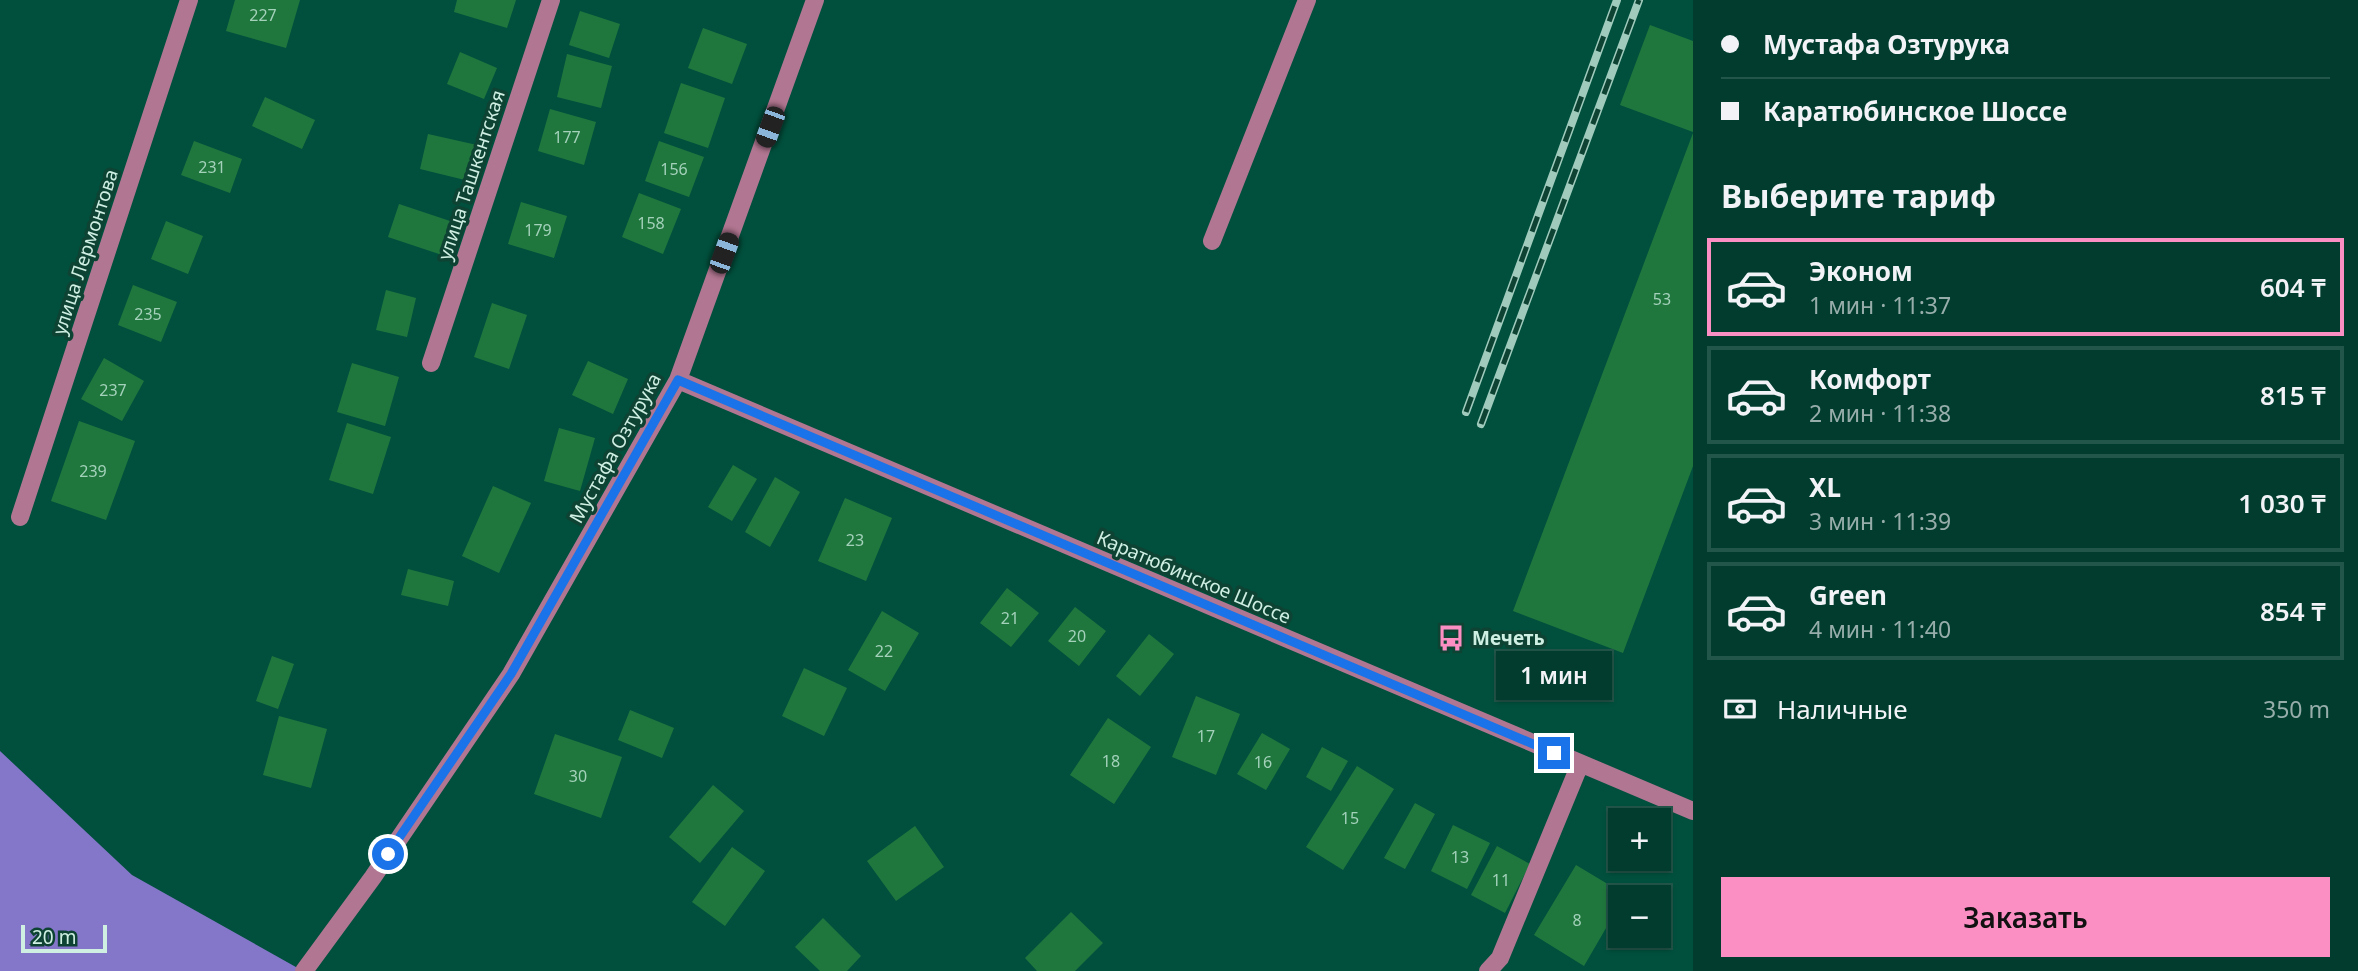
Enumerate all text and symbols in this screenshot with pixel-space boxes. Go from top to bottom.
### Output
house number: 227 [249,4,277,26]
text: Мустафа Озтурука [1763,26,2010,62]
street label: улица Ташкентская [431,87,511,263]
text: Каратюбинское Шоссе [1763,93,2067,129]
car [753,104,788,150]
house number: 177 [553,126,581,148]
house number: 231 [198,156,226,178]
house number: 156 [660,158,688,180]
street label: улица Лермонтова [46,166,124,338]
text: Выберите тариф [1721,174,1996,217]
house number: 158 [637,212,665,234]
house number: 179 [524,219,552,241]
car [707,230,742,276]
text: Эконом [1809,253,1913,289]
icon: car [1725,256,1788,319]
text: 604 ₸ [2260,269,2326,305]
house number: 53 [1653,288,1671,310]
text: 1 мин · 11:37 [1809,289,1951,321]
house number: 235 [134,303,162,325]
text: Комфорт [1809,361,1931,397]
icon: car [1725,364,1788,427]
street label: Мустафа Озтурука [563,368,667,528]
text: 815 ₸ [2260,377,2326,413]
house number: 237 [99,379,127,401]
text: 2 мин · 11:38 [1809,397,1951,429]
house number: 239 [79,460,107,482]
text: XL [1809,469,1841,505]
icon: car [1725,472,1788,535]
text: 1 030 ₸ [2238,485,2326,521]
text: 3 мин · 11:39 [1809,505,1951,537]
street label: Каратюбинское Шоссе [1093,524,1295,630]
house number: 23 [846,529,864,551]
text: Green [1809,577,1887,613]
icon: car [1725,580,1788,643]
text: 854 ₸ [2260,593,2326,629]
house number: 21 [1001,607,1019,629]
text: 4 мин · 11:40 [1809,613,1951,645]
bus stop icon: Мечеть [1436,623,1466,653]
house number: 20 [1068,625,1086,647]
place label: Мечеть [1472,625,1545,651]
house number: 22 [875,640,893,662]
callout: 1 мин [1496,652,1612,700]
text: 1 мин [1520,659,1588,691]
icon: cash [1721,690,1759,728]
text: Наличные [1777,691,1908,727]
text: 350 m [2263,693,2330,725]
house number: 17 [1197,725,1215,747]
route end [1538,737,1570,769]
house number: 18 [1102,750,1120,772]
house number: 16 [1254,751,1272,773]
house number: 30 [569,765,587,787]
house number: 15 [1341,807,1359,829]
map controls [1608,808,1671,948]
button: + [1608,808,1671,871]
route start [372,838,404,870]
house number: 13 [1451,846,1469,868]
house number: 11 [1492,869,1510,891]
button: Заказать [1721,877,2330,957]
button: − [1608,885,1671,948]
house number: 8 [1572,909,1582,931]
scale bar [21,922,107,954]
text: 20 m [32,924,76,950]

